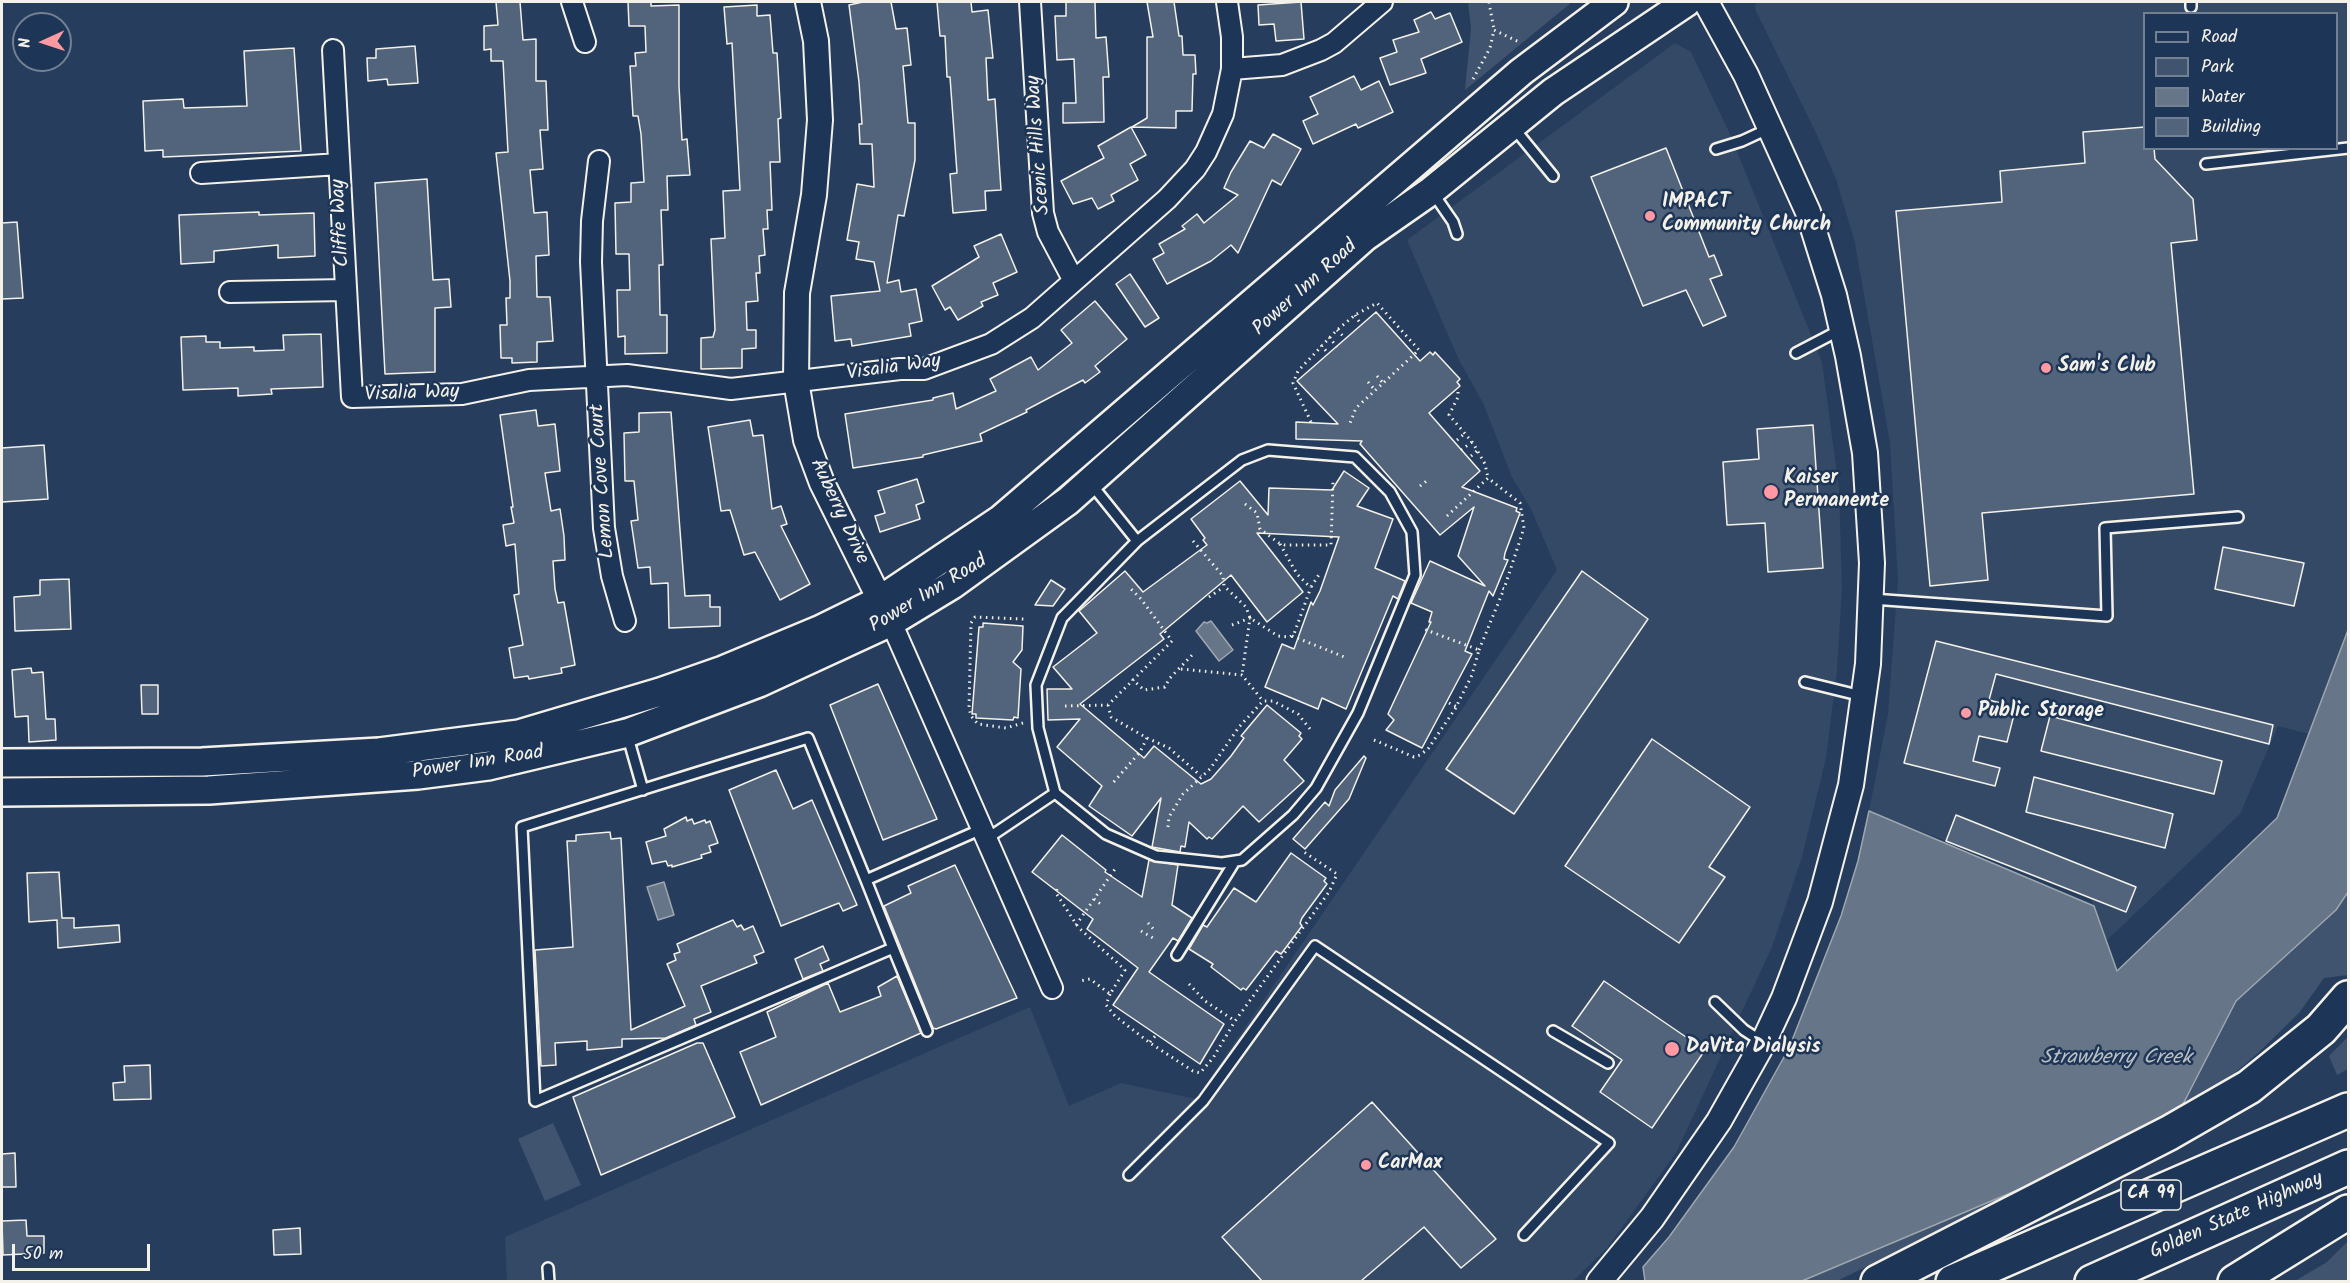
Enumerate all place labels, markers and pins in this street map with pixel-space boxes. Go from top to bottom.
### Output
place label: IMPACT Community Church [1662,192,1831,239]
marker: IMPACT Community Church [1643,209,1657,223]
place label: Sam's Club [2058,356,2156,380]
marker: Sam's Club [2039,361,2053,375]
place label: Kaiser Permanente [1784,468,1889,515]
marker: Kaiser Permanente [1762,483,1780,501]
place label: Public Storage [1978,701,2104,725]
marker: Public Storage [1959,706,1973,720]
place label: DaVita Dialysis [1686,1037,1821,1061]
marker: DaVita Dialysis [1663,1040,1681,1058]
place label: CarMax [1378,1153,1443,1177]
marker: CarMax [1359,1158,1373,1172]

